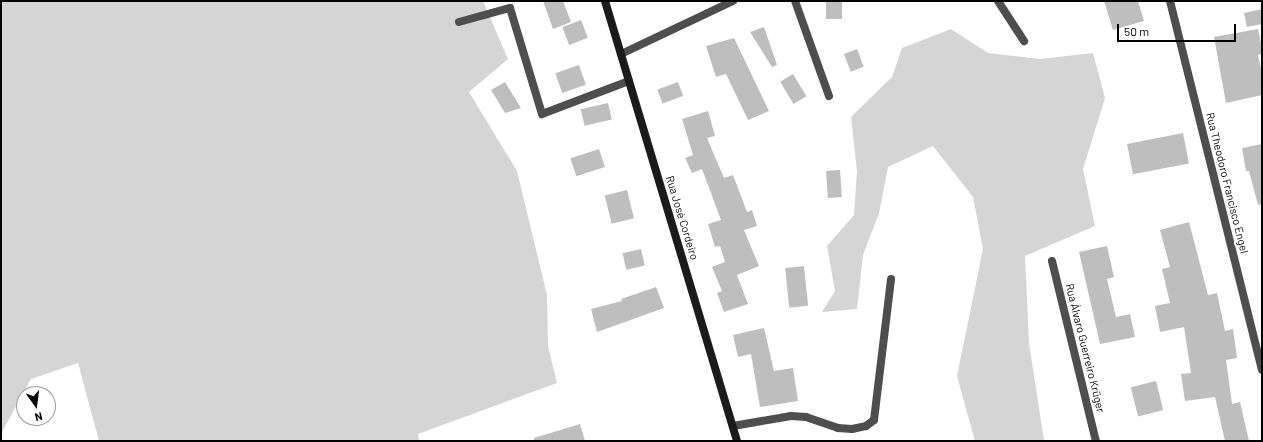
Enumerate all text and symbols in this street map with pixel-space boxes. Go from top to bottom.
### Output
scale bar [1119,16,1238,42]
text: 50 m [1124,24,1149,38]
street label: Rua Theodoro Francisco Engel [1203,111,1251,255]
street label: Rua José Cordeiro [663,174,701,262]
street label: Rua Álvaro Guerreiro Krüger [1063,282,1107,414]
north arrow [16,386,56,426]
text: N [34,410,44,424]

